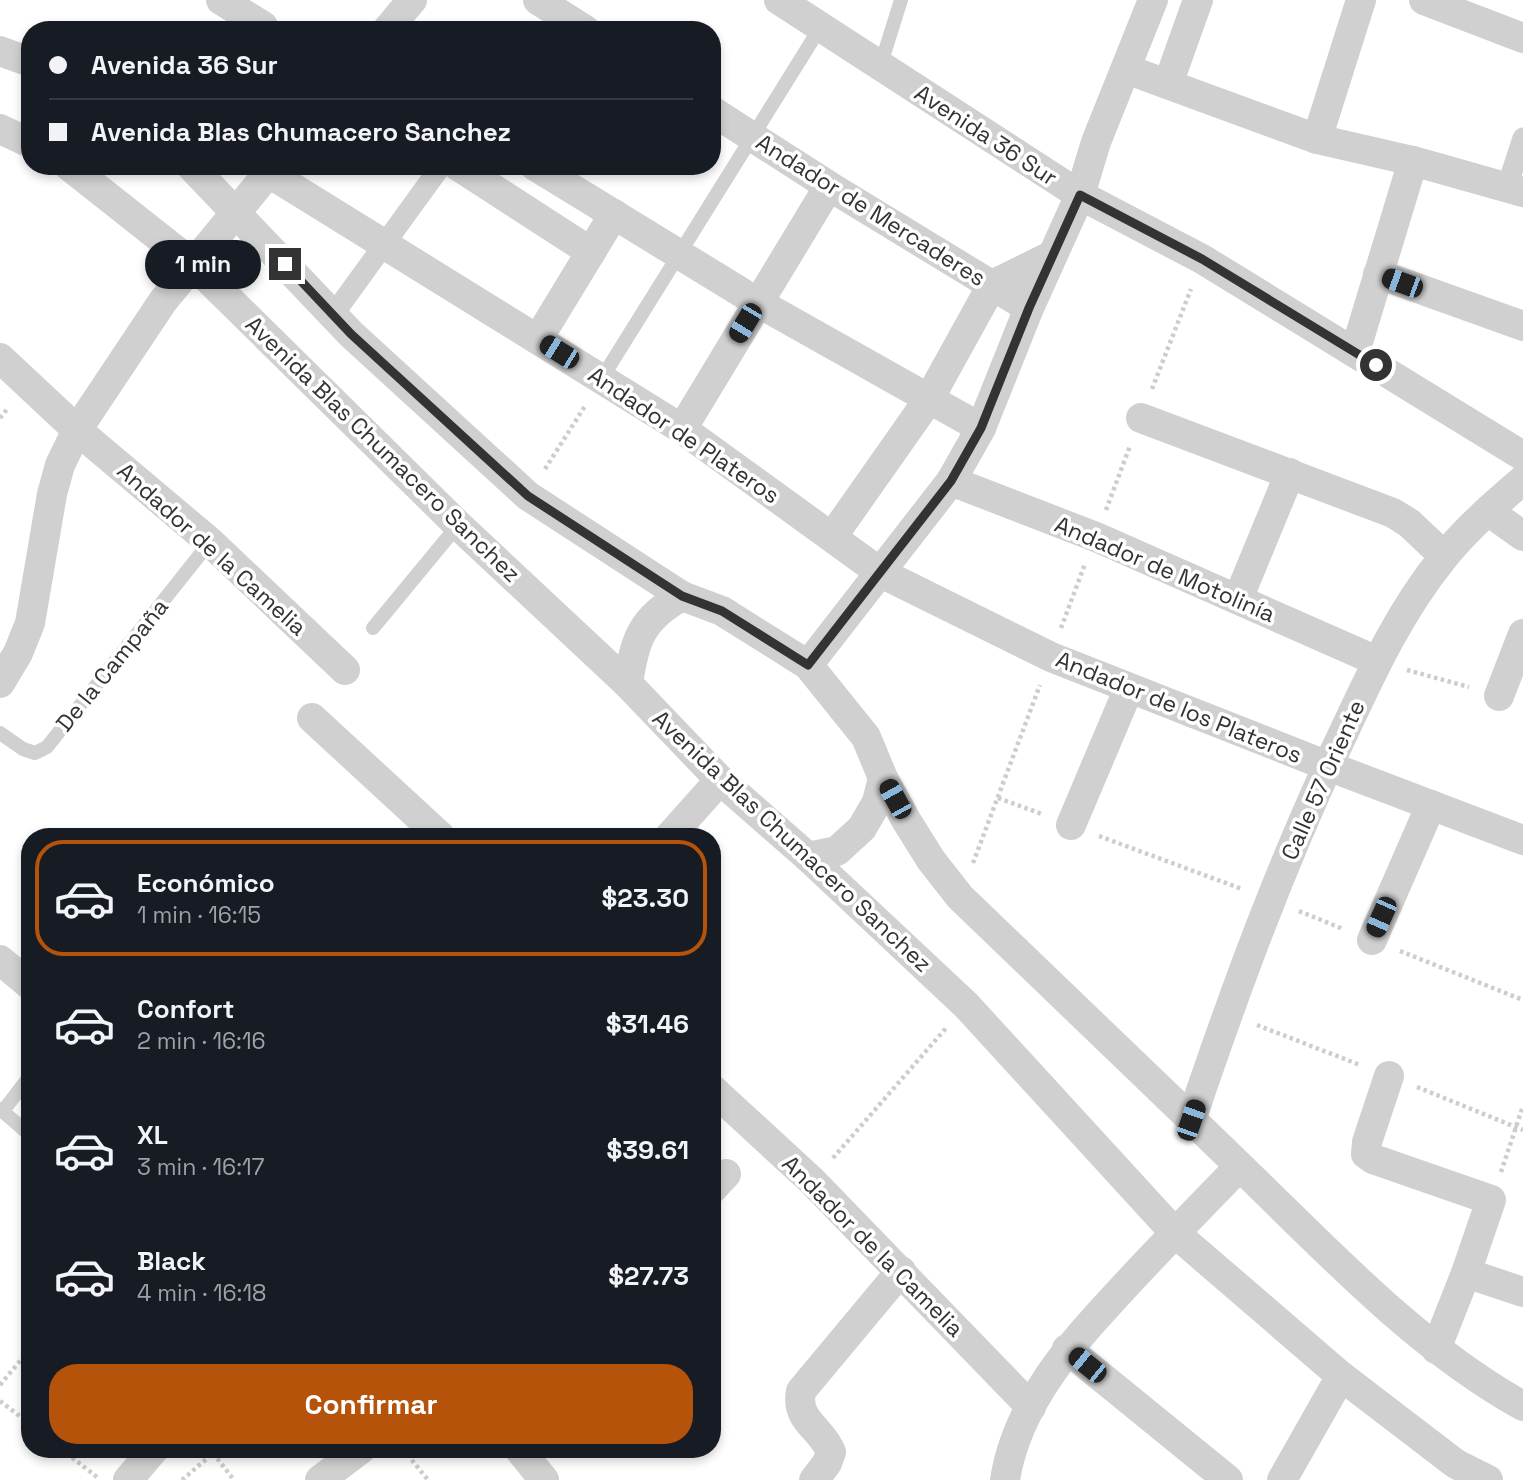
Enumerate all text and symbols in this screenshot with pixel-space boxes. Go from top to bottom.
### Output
text: Avenida 36 Sur [91,48,278,82]
street label: Avenida 36 Sur [909,78,1063,192]
text: Avenida Blas Chumacero Sanchez [91,115,511,149]
street label: Andador de Mercaderes [751,127,991,293]
callout: 1 min [145,240,260,288]
route end [269,248,301,280]
text: 1 min [175,249,231,279]
car [1379,266,1426,300]
car [726,300,765,346]
street label: Avenida Blas Chumacero Sanchez [239,309,527,589]
car [536,332,583,372]
route start [1360,349,1392,381]
street label: Andador de Plateros [583,360,785,510]
street label: Andador de la Camelia [111,456,313,642]
street label: Andador de Motolinía [1050,509,1280,629]
street label: De la Campaña [49,592,175,738]
street label: Andador de los Plateros [1052,644,1306,770]
street label: Calle 57 Oriente [1274,695,1372,865]
street label: Avenida Blas Chumacero Sanchez [646,704,938,978]
car [876,776,915,822]
text: Económico [137,866,275,900]
icon: car [53,867,116,930]
text: $23.30 [602,881,689,915]
car [1363,894,1400,940]
text: 1 min · 16:15 [137,900,261,930]
text: Confort [137,992,234,1026]
icon: car [53,993,116,1056]
text: $31.46 [606,1007,689,1041]
text: 2 min · 16:16 [137,1026,266,1056]
car [1175,1097,1208,1143]
text: XL [137,1118,168,1152]
icon: car [53,1119,116,1182]
text: $39.61 [606,1133,689,1167]
street label: Andador de la Camelia [776,1149,970,1343]
text: 3 min · 16:17 [137,1152,265,1182]
text: Black [137,1244,206,1278]
icon: car [53,1245,116,1308]
text: $27.73 [608,1259,689,1293]
text: 4 min · 16:18 [137,1278,266,1308]
car [1065,1344,1110,1386]
button: Confirmar [49,1364,693,1444]

